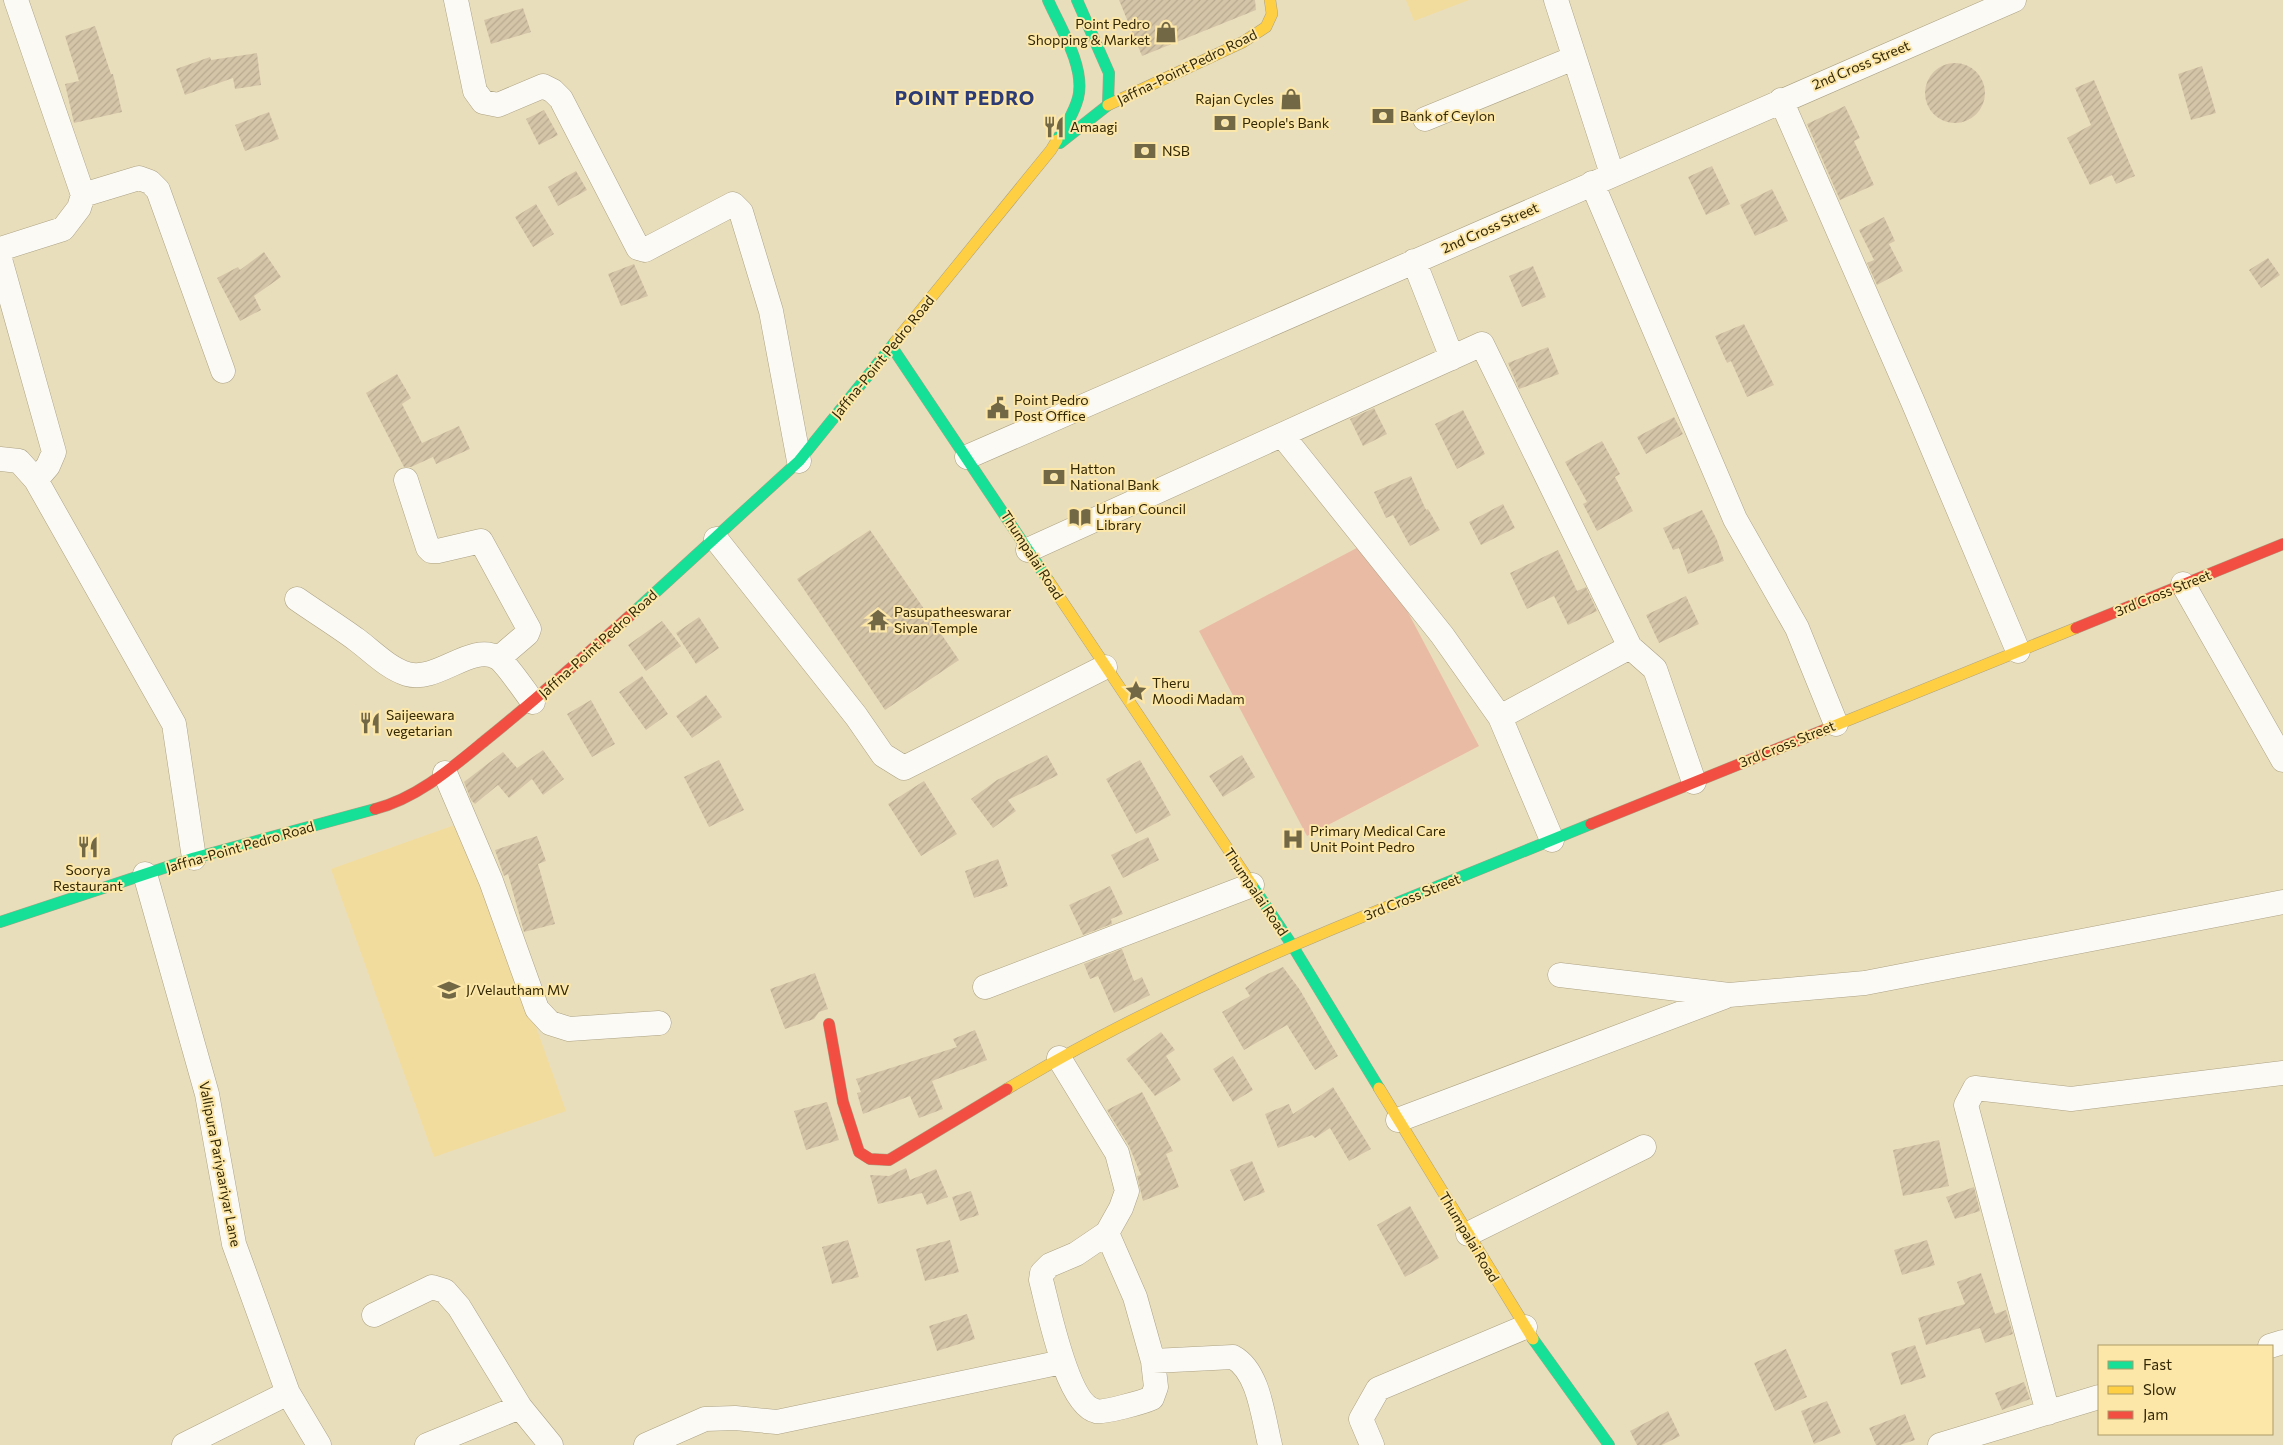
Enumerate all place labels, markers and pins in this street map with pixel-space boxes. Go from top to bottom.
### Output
place label: Point Pedro Shopping & Market [1028,15,1150,48]
shop icon: Point Pedro Shopping & Market [1153,19,1179,45]
shop icon: Rajan Cycles [1278,86,1304,112]
place label: Rajan Cycles [1195,90,1274,107]
bank icon: Bank of Ceylon [1370,103,1396,129]
place label: Bank of Ceylon [1400,107,1495,124]
bank icon: People's Bank [1212,110,1238,136]
restaurant icon: Amaagi [1041,114,1067,140]
place label: People's Bank [1242,114,1330,131]
place label: Amaagi [1070,118,1118,135]
bank icon: NSB [1132,138,1158,164]
place label: NSB [1162,142,1190,159]
place label: Point Pedro Post Office [1014,391,1089,424]
public building icon: Point Pedro Post Office [985,395,1011,421]
place label: Hatton National Bank [1070,460,1160,493]
bank icon: Hatton National Bank [1041,464,1067,490]
place label: Urban Council Library [1096,500,1186,533]
library icon: Urban Council Library [1067,504,1093,530]
place label: Pasupatheeswarar Sivan Temple [894,603,1012,636]
temple icon: Pasupatheeswarar Sivan Temple [865,607,891,633]
place label: Theru Moodi Madam [1152,674,1245,707]
place icon: Theru Moodi Madam [1123,678,1149,704]
place label: Saijeewara vegetarian [386,706,454,739]
restaurant icon: Saijeewara vegetarian [357,710,383,736]
place label: Primary Medical Care Unit Point Pedro [1310,822,1446,855]
hospital icon: Primary Medical Care Unit Point Pedro [1280,826,1306,852]
restaurant icon: Soorya Restaurant [75,834,101,860]
place label: Soorya Restaurant [53,861,123,894]
school or university icon: J/Velautham MV [436,977,462,1003]
place label: J/Velautham MV [466,981,570,998]

